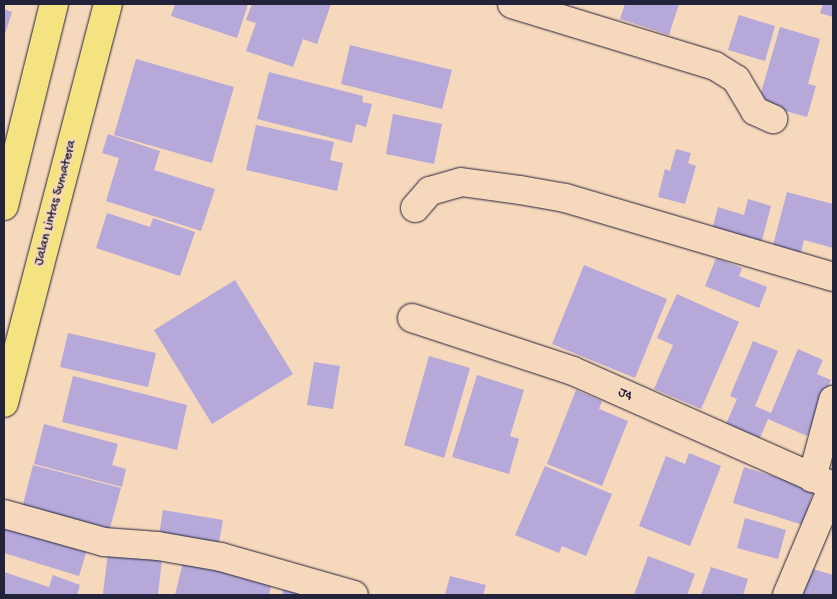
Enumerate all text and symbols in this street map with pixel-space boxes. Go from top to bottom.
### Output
street label: Jalan Lintas Sumatera [31,138,81,268]
street label: J4 [615,384,635,406]

